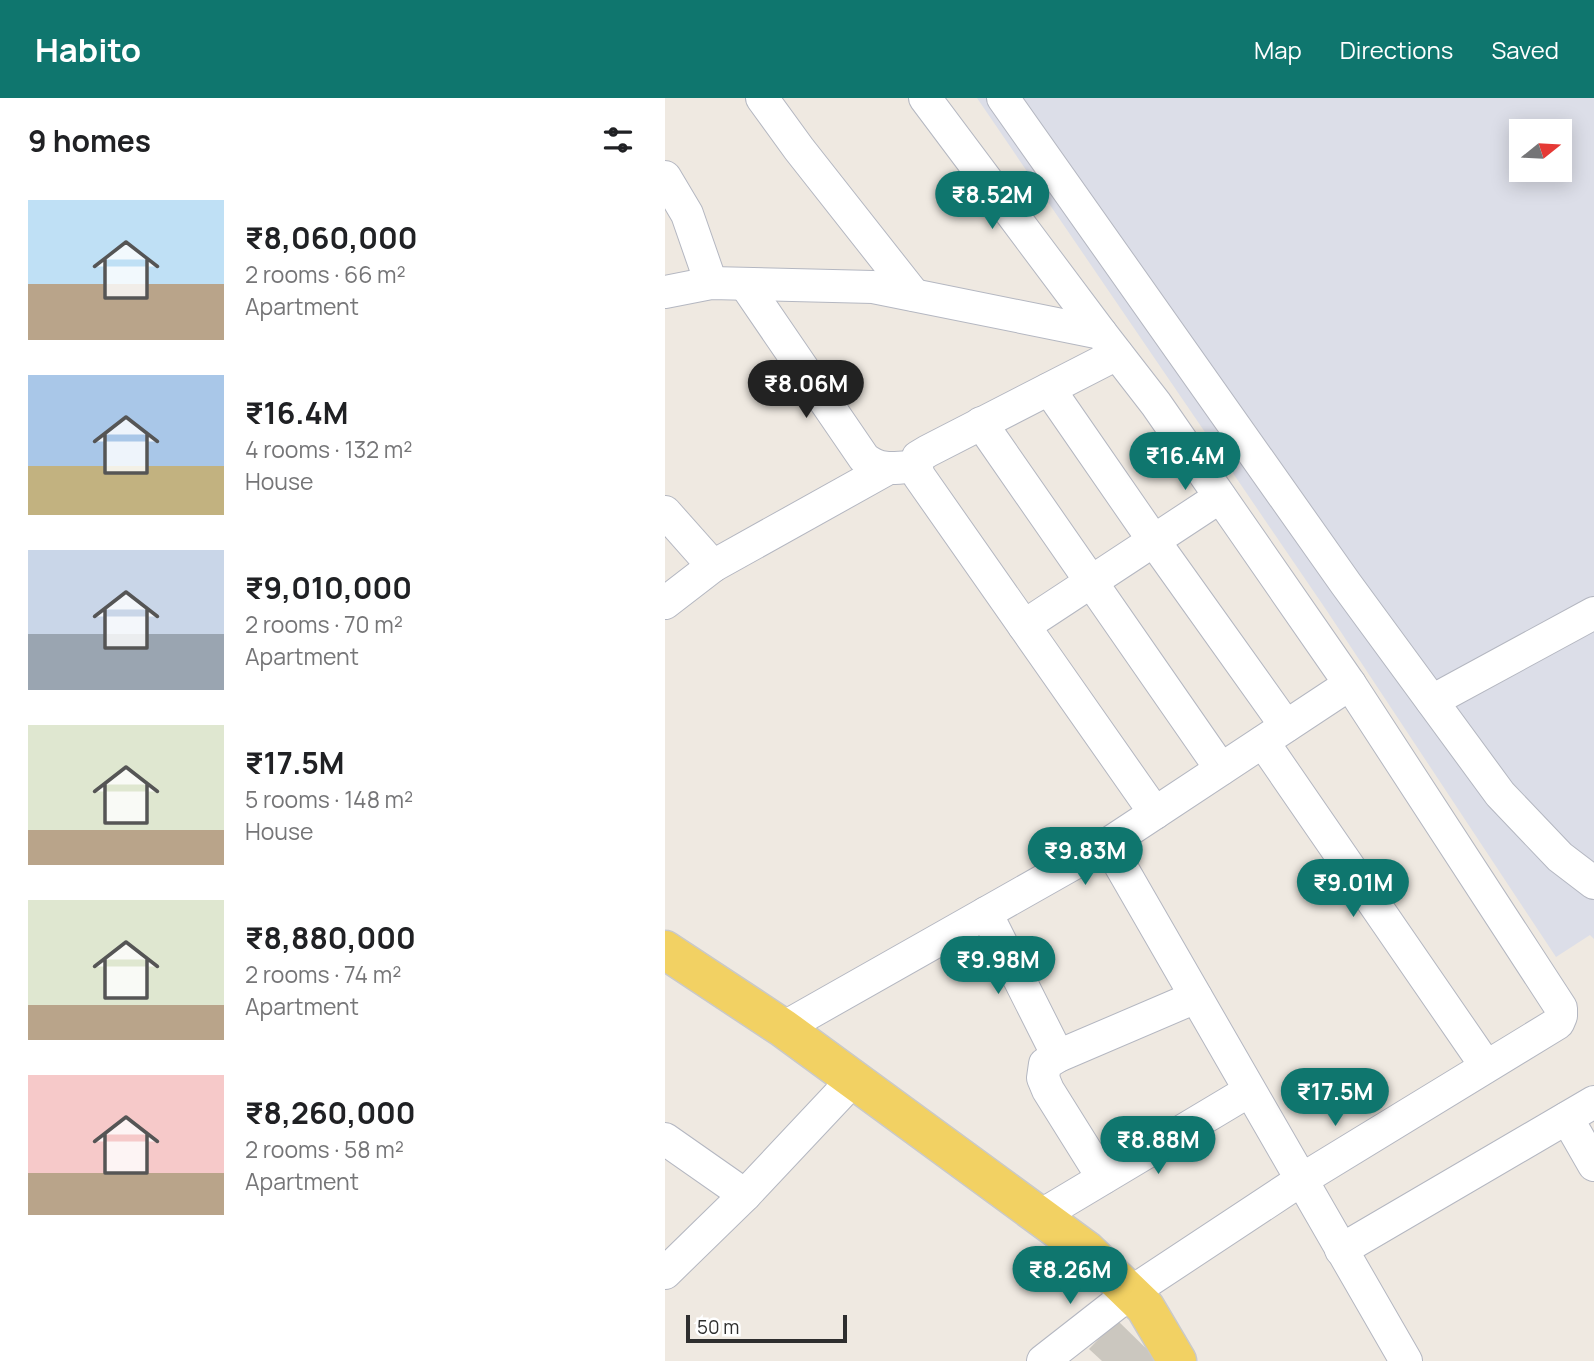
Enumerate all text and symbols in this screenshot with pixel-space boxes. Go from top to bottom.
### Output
text: Habito [35,27,141,72]
text: Map [1254,33,1302,66]
text: Directions [1340,33,1453,66]
text: Saved [1491,33,1559,66]
north arrow [1509,119,1571,182]
map controls [1509,119,1572,182]
text: 9 homes [28,120,151,161]
icon: filters [599,121,637,159]
pin: ₹8.52M [935,172,1049,231]
text: ₹8.52M [951,178,1033,210]
text: ₹8,060,000 [245,217,417,258]
icon: home [84,228,168,312]
text: 2 rooms · 66 m² [245,258,406,290]
text: Apartment [245,290,359,322]
pin: ₹8.06M [749,360,863,420]
text: ₹8.06M [764,367,848,399]
text: ₹16.4M [245,392,348,433]
icon: home [84,403,168,487]
pin: ₹16.4M [1128,432,1242,492]
text: 4 rooms · 132 m² [245,433,413,465]
text: ₹16.4M [1145,439,1225,471]
text: House [245,465,314,497]
text: ₹9,010,000 [245,567,412,608]
icon: home [84,578,168,662]
text: 2 rooms · 70 m² [245,608,403,640]
text: Apartment [245,640,359,672]
text: ₹17.5M [245,742,345,783]
icon: home [84,753,168,837]
text: 5 rooms · 148 m² [245,783,413,815]
text: House [245,815,314,847]
pin: ₹9.83M [1028,828,1142,887]
text: ₹9.83M [1044,834,1126,866]
pin: ₹9.01M [1296,860,1410,919]
text: ₹9.01M [1313,866,1393,898]
text: ₹8,880,000 [245,917,416,958]
icon: home [84,928,168,1012]
pin: ₹9.98M [941,936,1055,996]
text: ₹9.98M [956,943,1040,975]
text: 2 rooms · 74 m² [245,958,401,990]
text: Apartment [245,990,359,1022]
pin: ₹17.5M [1278,1068,1392,1128]
text: ₹17.5M [1297,1075,1373,1107]
text: ₹8,260,000 [245,1092,416,1133]
icon: home [84,1103,168,1187]
pin: ₹8.88M [1101,1116,1215,1176]
text: ₹8.88M [1116,1123,1200,1155]
text: 2 rooms · 58 m² [245,1133,404,1165]
text: Apartment [245,1165,359,1197]
pin: ₹8.26M [1013,1246,1127,1306]
text: ₹8.26M [1029,1253,1111,1285]
scale bar [686,1312,847,1344]
text: 50 m [697,1314,739,1340]

